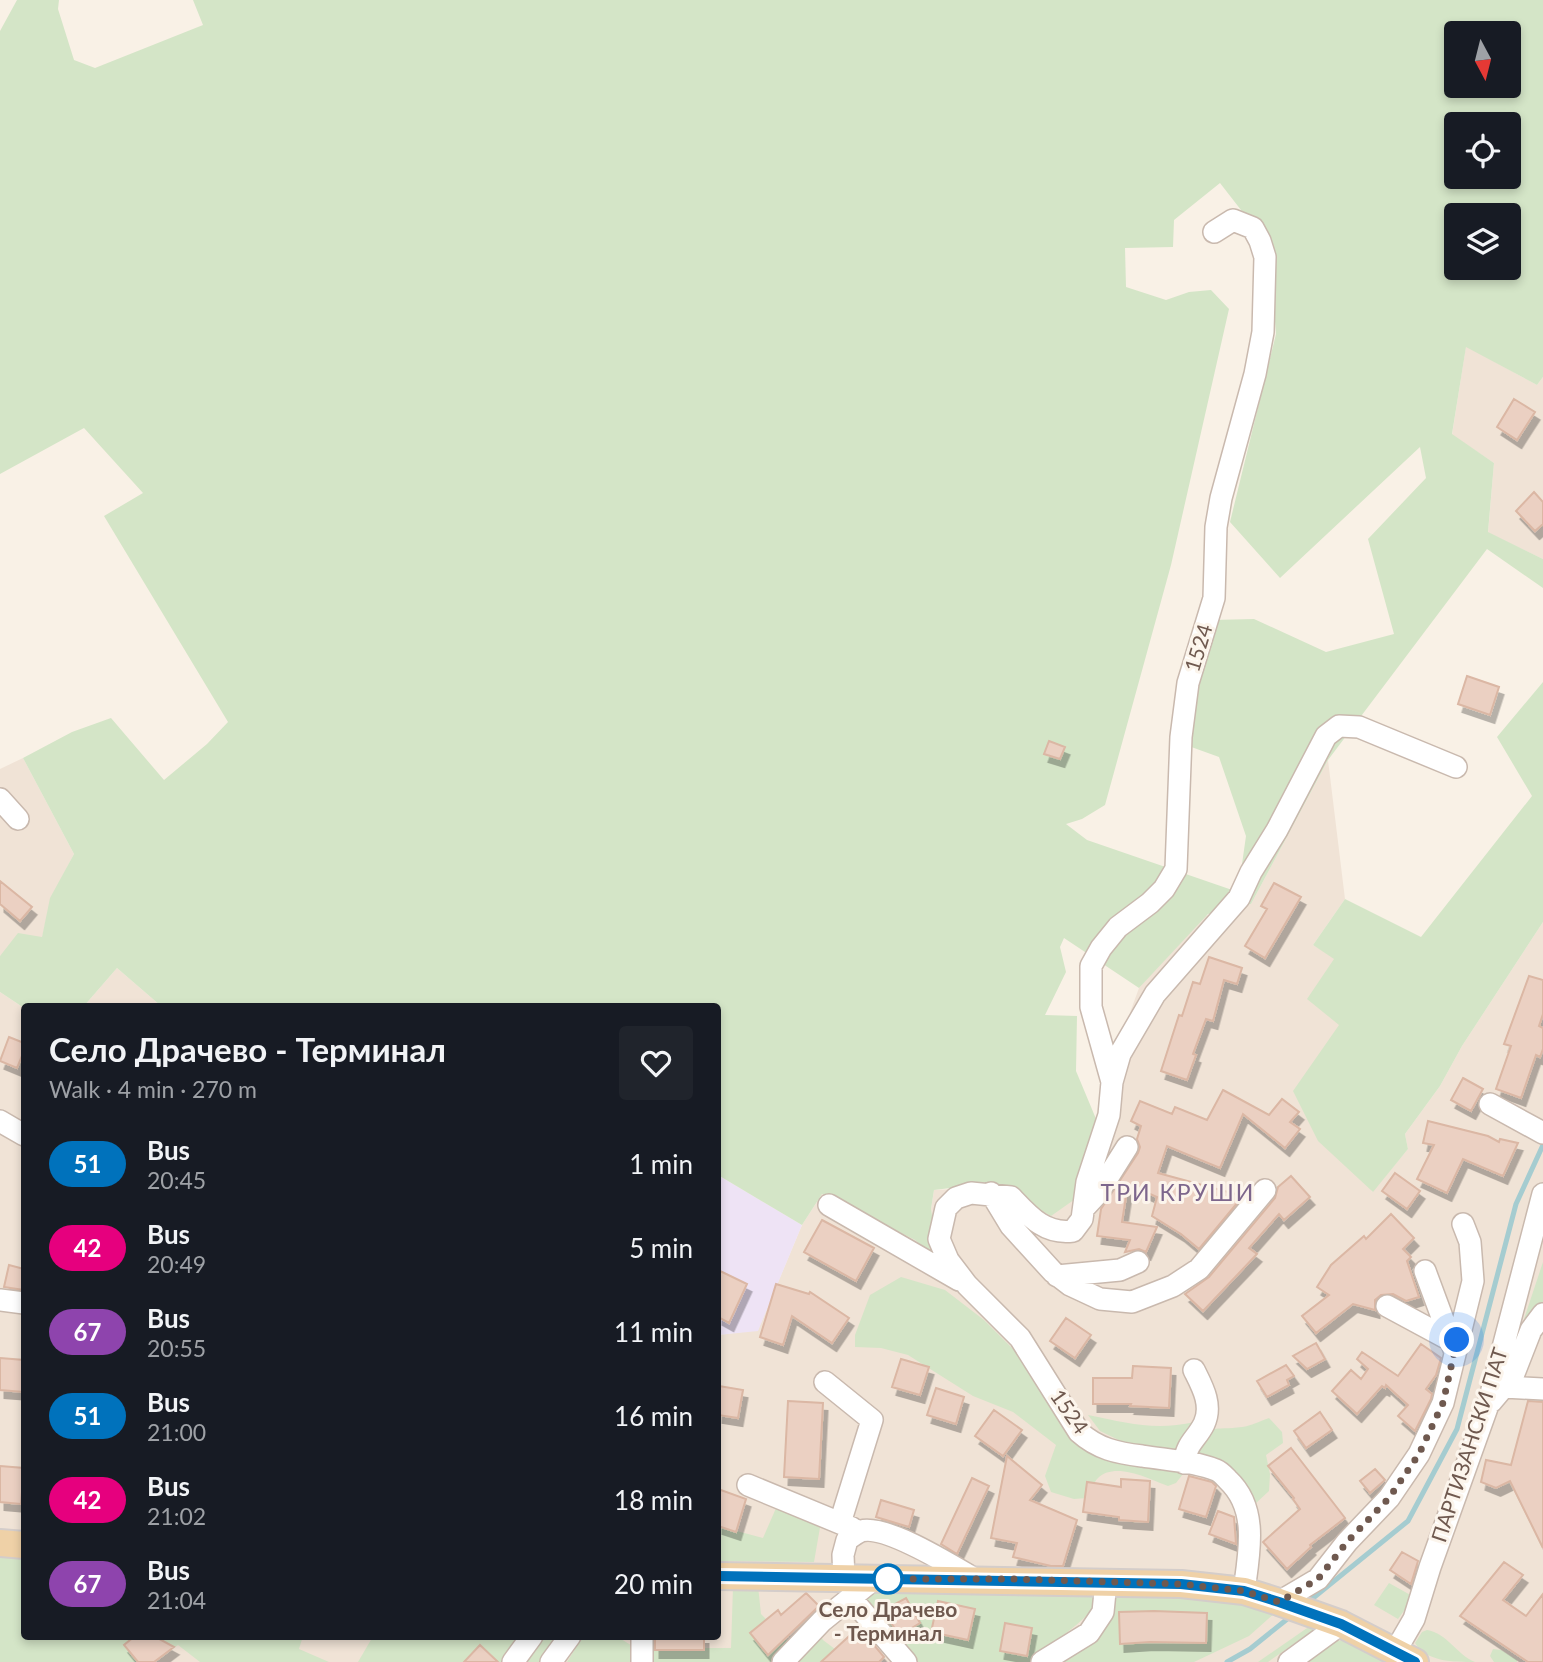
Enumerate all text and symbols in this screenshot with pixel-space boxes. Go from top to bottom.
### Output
north arrow [1444,21,1521,98]
map controls [1444,21,1521,280]
button: locate [1444,112,1521,189]
button: layers [1444,203,1521,280]
street label: 1524 [1178,621,1217,675]
button: heart [619,1026,693,1100]
text: Село Драчево - Терминал [49,1029,446,1069]
text: Walk · 4 min · 270 m [49,1075,257,1103]
text: Bus [147,1134,190,1166]
text: 1 min [629,1148,693,1180]
text: 51 [74,1149,101,1178]
text: 20:45 [147,1166,206,1194]
district label: ТРИ КРУШИ [1101,1178,1255,1206]
text: Bus [147,1218,190,1250]
text: 5 min [629,1232,693,1264]
text: 42 [74,1233,101,1262]
text: 20:49 [147,1250,206,1278]
text: Bus [147,1302,190,1334]
text: 11 min [614,1316,693,1348]
text: 67 [74,1317,101,1346]
your location [1439,1322,1474,1357]
text: 20:55 [147,1334,206,1362]
street label: ПАРТИЗАНСКИ ПАТ [1425,1344,1512,1545]
street label: 1524 [1046,1384,1094,1438]
text: Bus [147,1386,190,1418]
text: 16 min [614,1400,693,1432]
text: 51 [74,1401,101,1430]
text: 21:00 [147,1418,206,1446]
text: Bus [147,1470,190,1502]
text: 18 min [614,1484,693,1516]
text: 42 [74,1485,101,1514]
text: 21:02 [147,1502,206,1530]
text: Bus [147,1554,190,1586]
marker: Село Драчево - Терминал [873,1564,903,1594]
text: 20 min [614,1568,693,1600]
text: 67 [74,1569,101,1598]
text: 21:04 [147,1586,206,1614]
place label: Село Драчево - Терминал [819,1596,957,1645]

